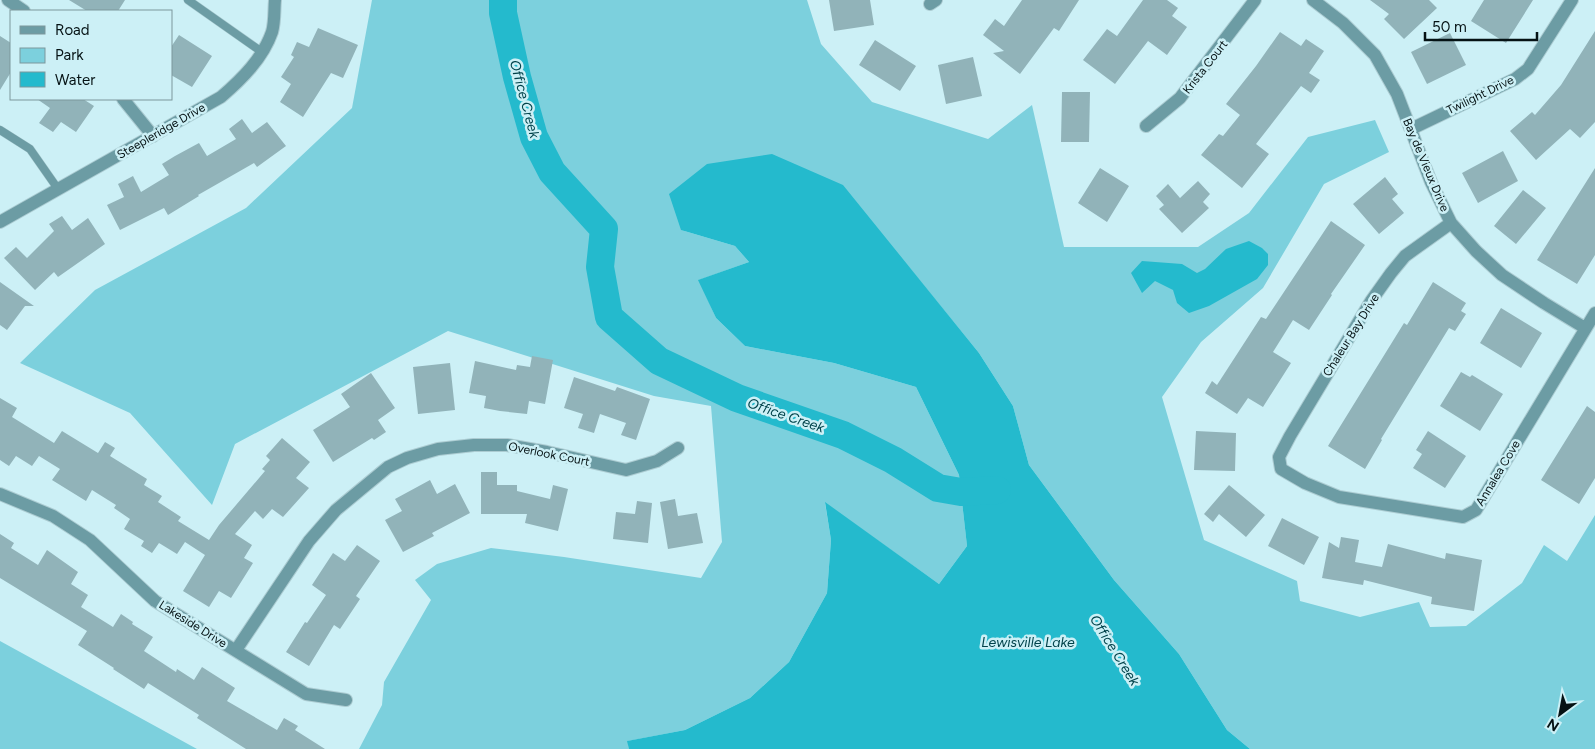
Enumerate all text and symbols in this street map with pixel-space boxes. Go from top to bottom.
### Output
legend [10,10,172,100]
scale bar [1425,10,1538,42]
text: 50 m [1432,18,1467,36]
text: Road [55,21,90,39]
street label: Krista Court [1180,37,1231,97]
text: Park [55,46,84,64]
water label: Office Creek [506,58,543,141]
text: Water [55,71,95,89]
street label: Twilight Drive [1444,72,1516,117]
street label: Steepleridge Drive [114,100,208,162]
street label: Bay de Vieux Drive [1400,116,1452,214]
street label: Chaleur Bay Drive [1320,291,1382,379]
water label: Office Creek [745,394,828,437]
street label: Annalea Cove [1473,437,1523,508]
street label: Overlook Court [507,439,591,469]
street label: Lakeside Drive [157,598,230,651]
water label: Office Creek [1086,612,1144,690]
water label: Lewisville Lake [981,634,1075,651]
north arrow [1535,689,1585,739]
text: N [1544,715,1562,735]

